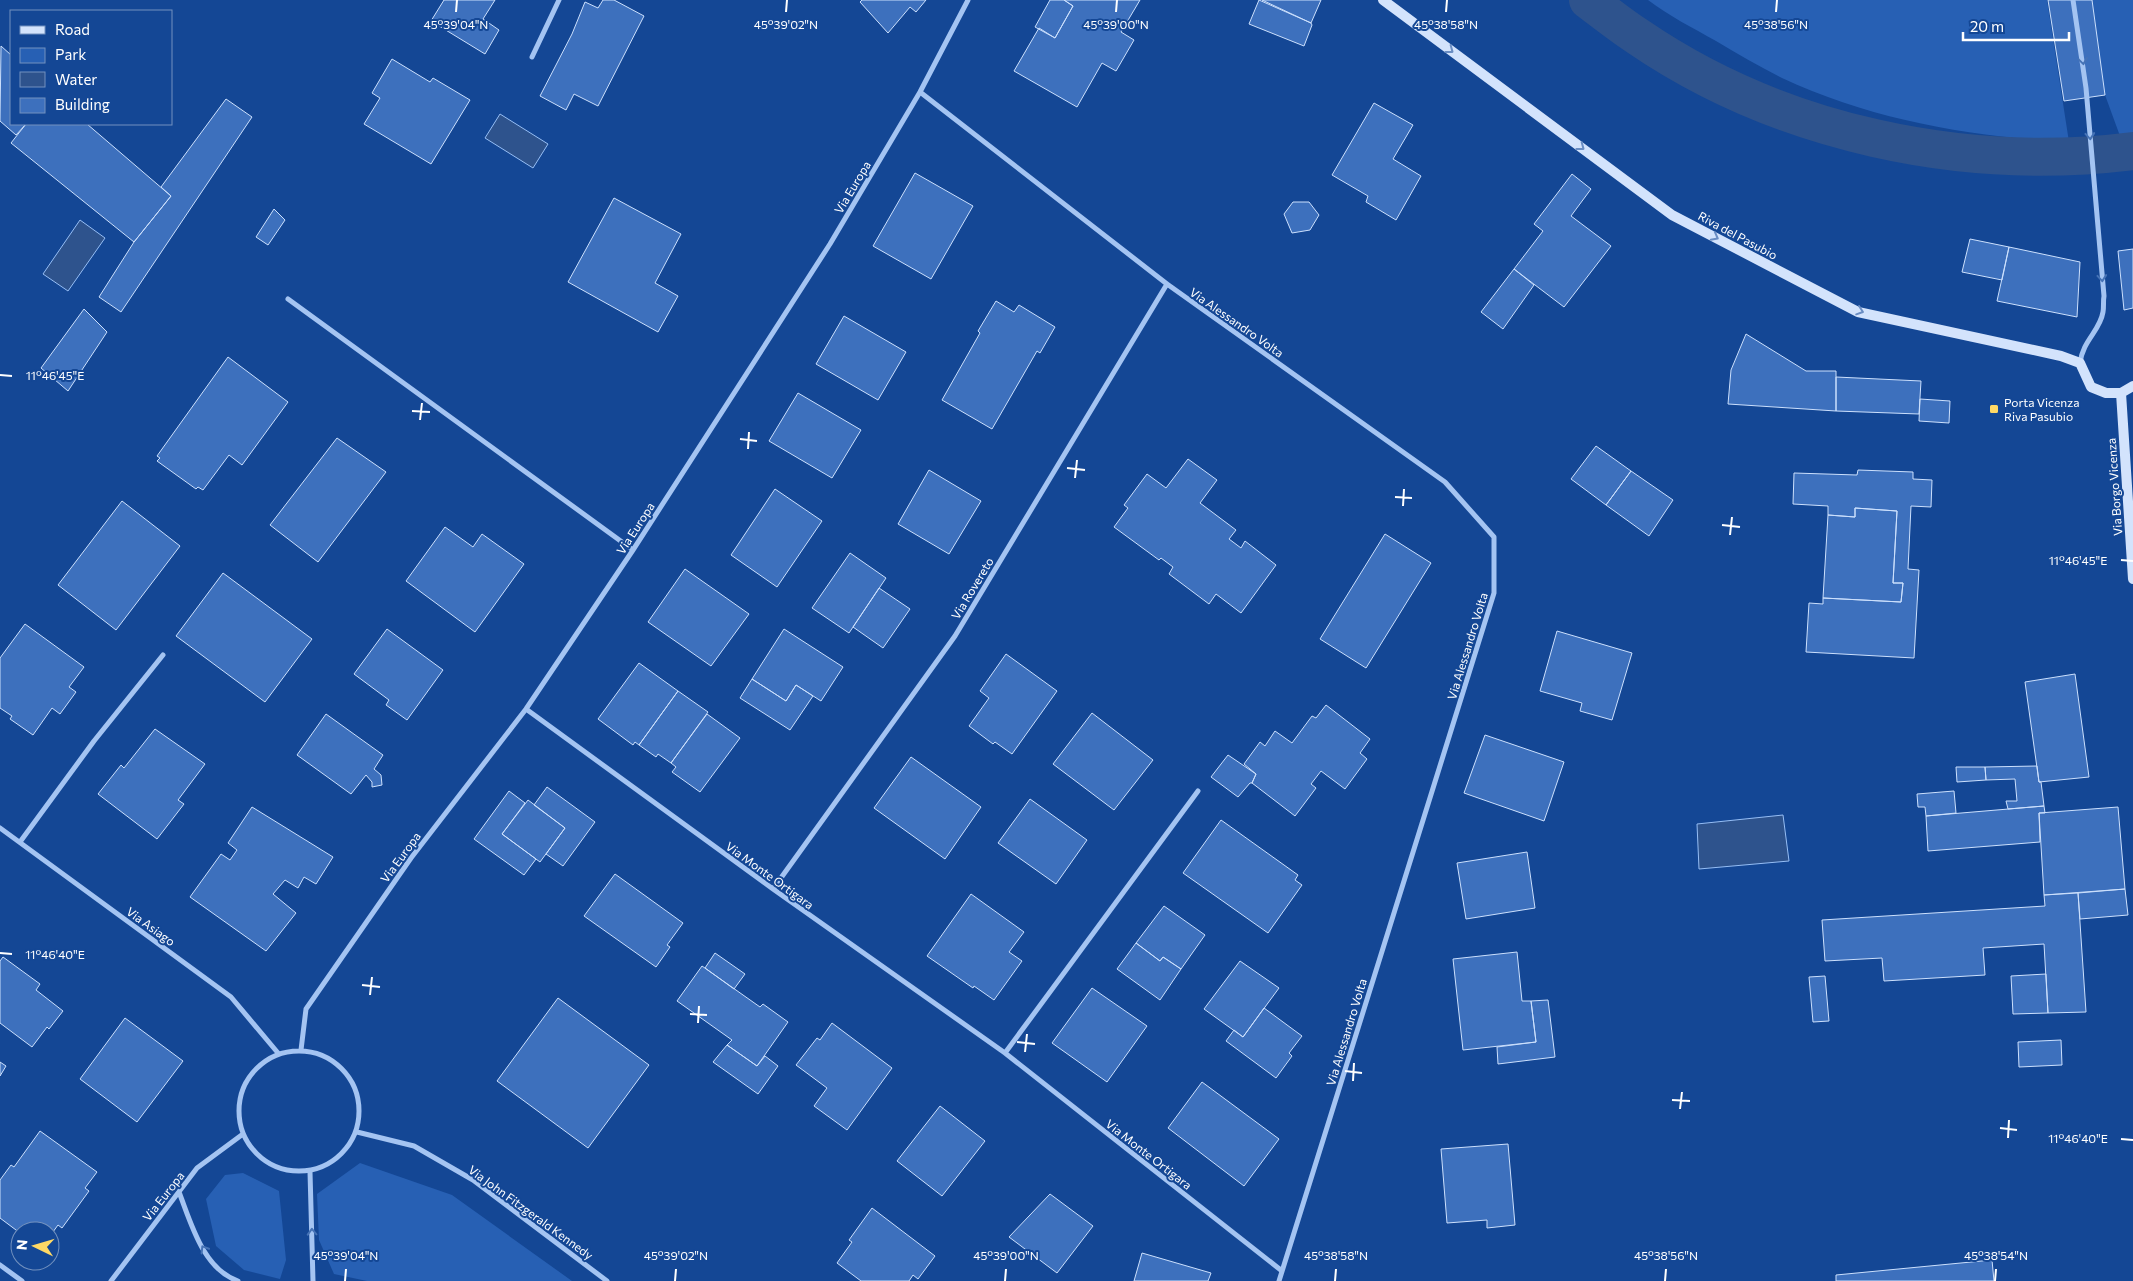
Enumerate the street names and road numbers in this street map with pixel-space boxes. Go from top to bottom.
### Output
street label: Via Europa [831,158,873,216]
street label: Riva del Pasubio [1696,208,1780,262]
street label: Via Alessandro Volta [1187,284,1287,360]
street label: Via Borgo Vicenza [2104,438,2124,536]
street label: Via Europa [613,500,657,556]
street label: Via Rovereto [948,555,996,621]
street label: Via Alessandro Volta [1444,591,1490,701]
street label: Via Europa [377,829,423,885]
street label: Via Monte Ortigara [723,838,817,912]
street label: Via Asiago [124,904,178,948]
street label: Via Alessandro Volta [1323,977,1369,1087]
street label: Via Monte Ortigara [1103,1116,1195,1192]
street label: Via John Fitzgerald Kennedy [465,1162,596,1263]
street label: Via Europa [139,1168,187,1224]

